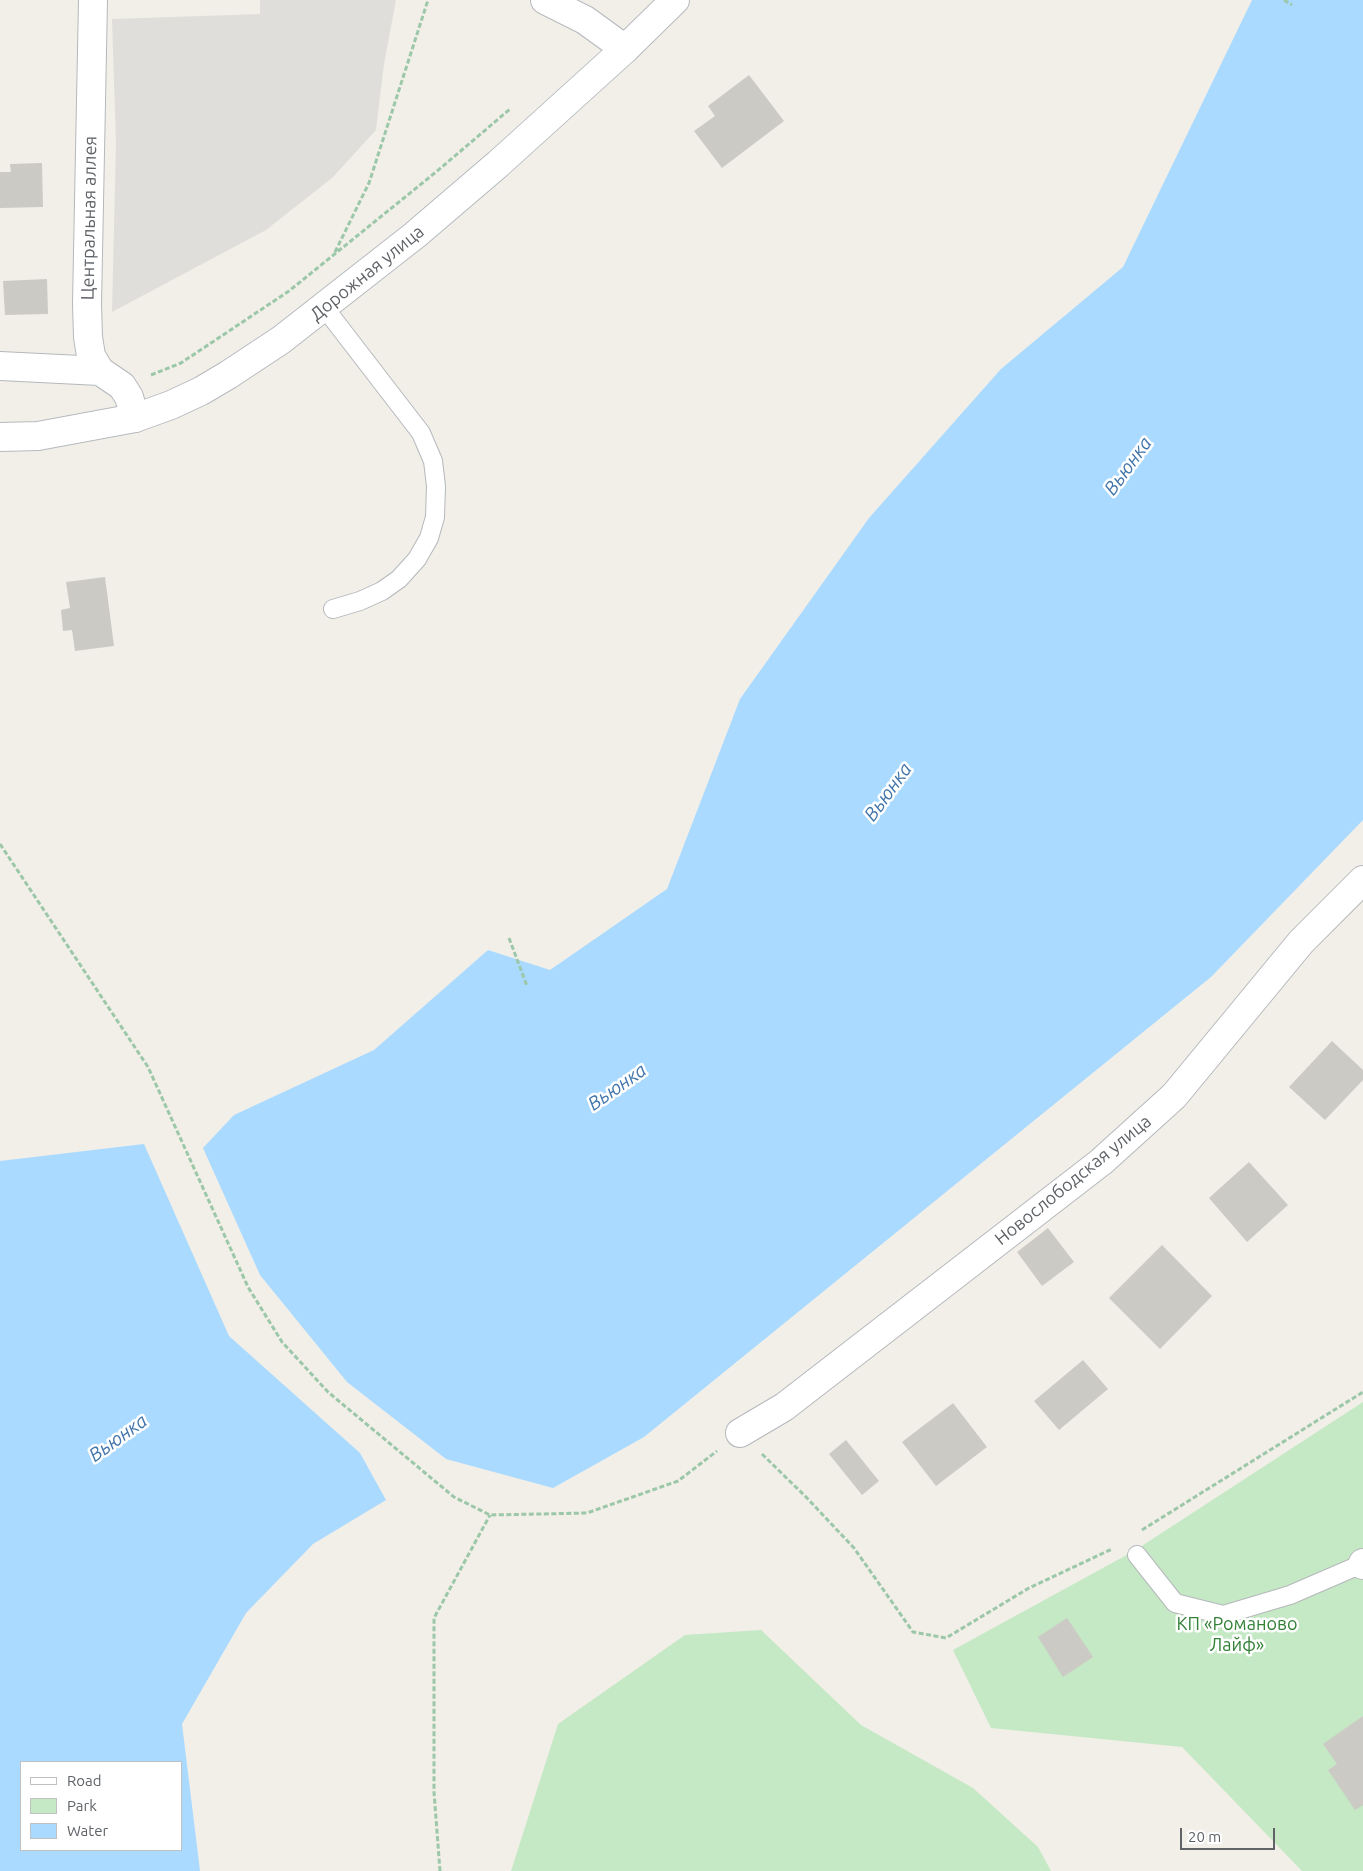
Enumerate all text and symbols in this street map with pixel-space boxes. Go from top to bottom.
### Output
street label: Центральная аллея [77,136,101,300]
street label: Дорожная улица [306,221,428,325]
water label: Вьюнка [1099,432,1157,500]
water label: Вьюнка [859,758,917,826]
water label: Вьюнка [583,1059,651,1115]
street label: Новослободская улица [990,1110,1156,1250]
water label: Вьюнка [84,1409,152,1467]
park label: КП «Романово Лайф» [1177,1613,1297,1656]
legend [20,1761,182,1851]
text: Road [67,1772,102,1789]
text: Park [67,1797,97,1814]
scale bar [1183,1818,1278,1850]
text: Water [67,1822,108,1839]
text: 20 m [1188,1828,1221,1845]

